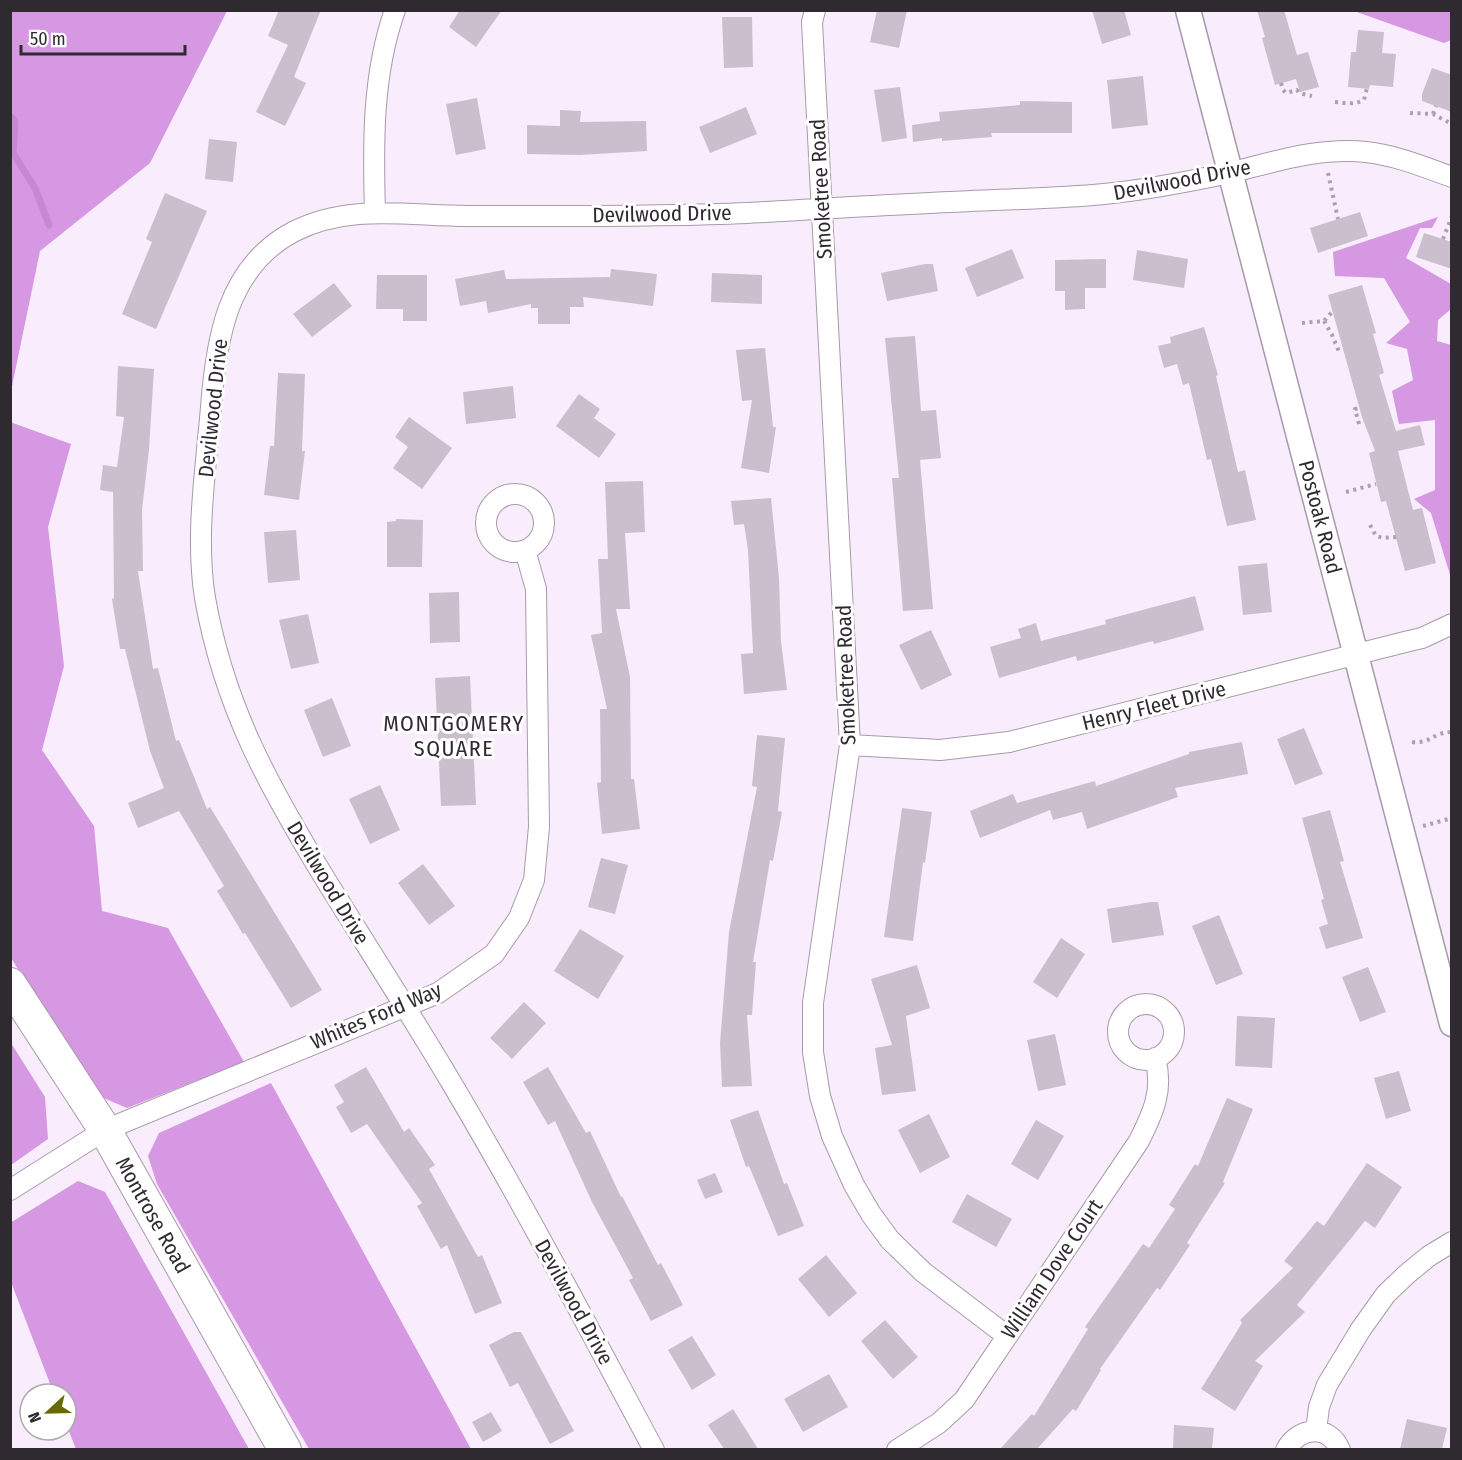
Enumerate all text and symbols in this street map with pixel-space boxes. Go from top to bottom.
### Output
scale bar [21,18,184,56]
text: 50 m [30,28,66,50]
street label: Smoketree Road [804,118,838,260]
street label: Devilwood Drive [1111,154,1253,206]
street label: Devilwood Drive [592,200,732,228]
street label: Devilwood Drive [193,337,233,479]
street label: Postoak Road [1293,458,1347,577]
street label: Smoketree Road [831,604,861,746]
street label: Henry Fleet Drive [1079,676,1229,736]
district label: MONTGOMERY SQUARE [383,710,525,762]
street label: Devilwood Drive [281,817,375,949]
street label: Whites Ford Way [307,976,446,1055]
street label: Montrose Road [110,1152,196,1278]
street label: William Dove Court [996,1194,1108,1344]
street label: Devilwood Drive [529,1235,619,1369]
north arrow [18,1382,78,1442]
text: N [24,1409,45,1425]

